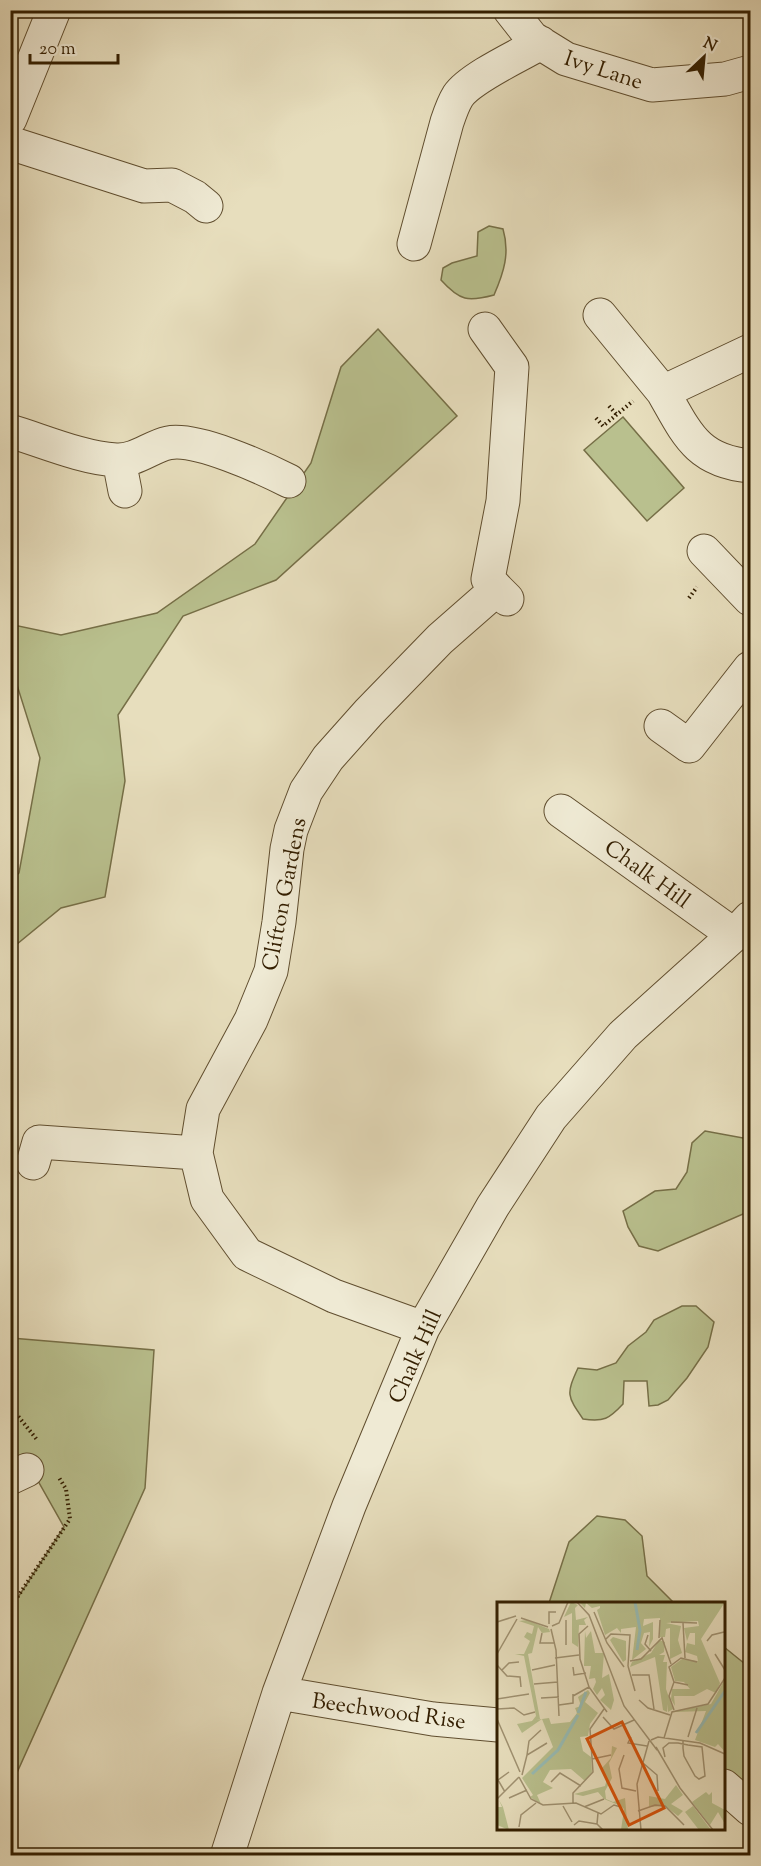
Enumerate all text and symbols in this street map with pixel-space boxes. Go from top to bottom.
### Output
scale bar [30,27,118,65]
north arrow [674,27,734,87]
text: N [699,33,720,59]
text: 20 m [39,37,76,63]
street label: Ivy Lane [560,44,646,100]
street label: Clifton Gardens [255,815,316,974]
street label: Chalk Hill [596,833,696,918]
street label: Chalk Hill [382,1305,452,1409]
inset map [497,1602,725,1830]
street label: Beechwood Rise [310,1686,467,1740]

